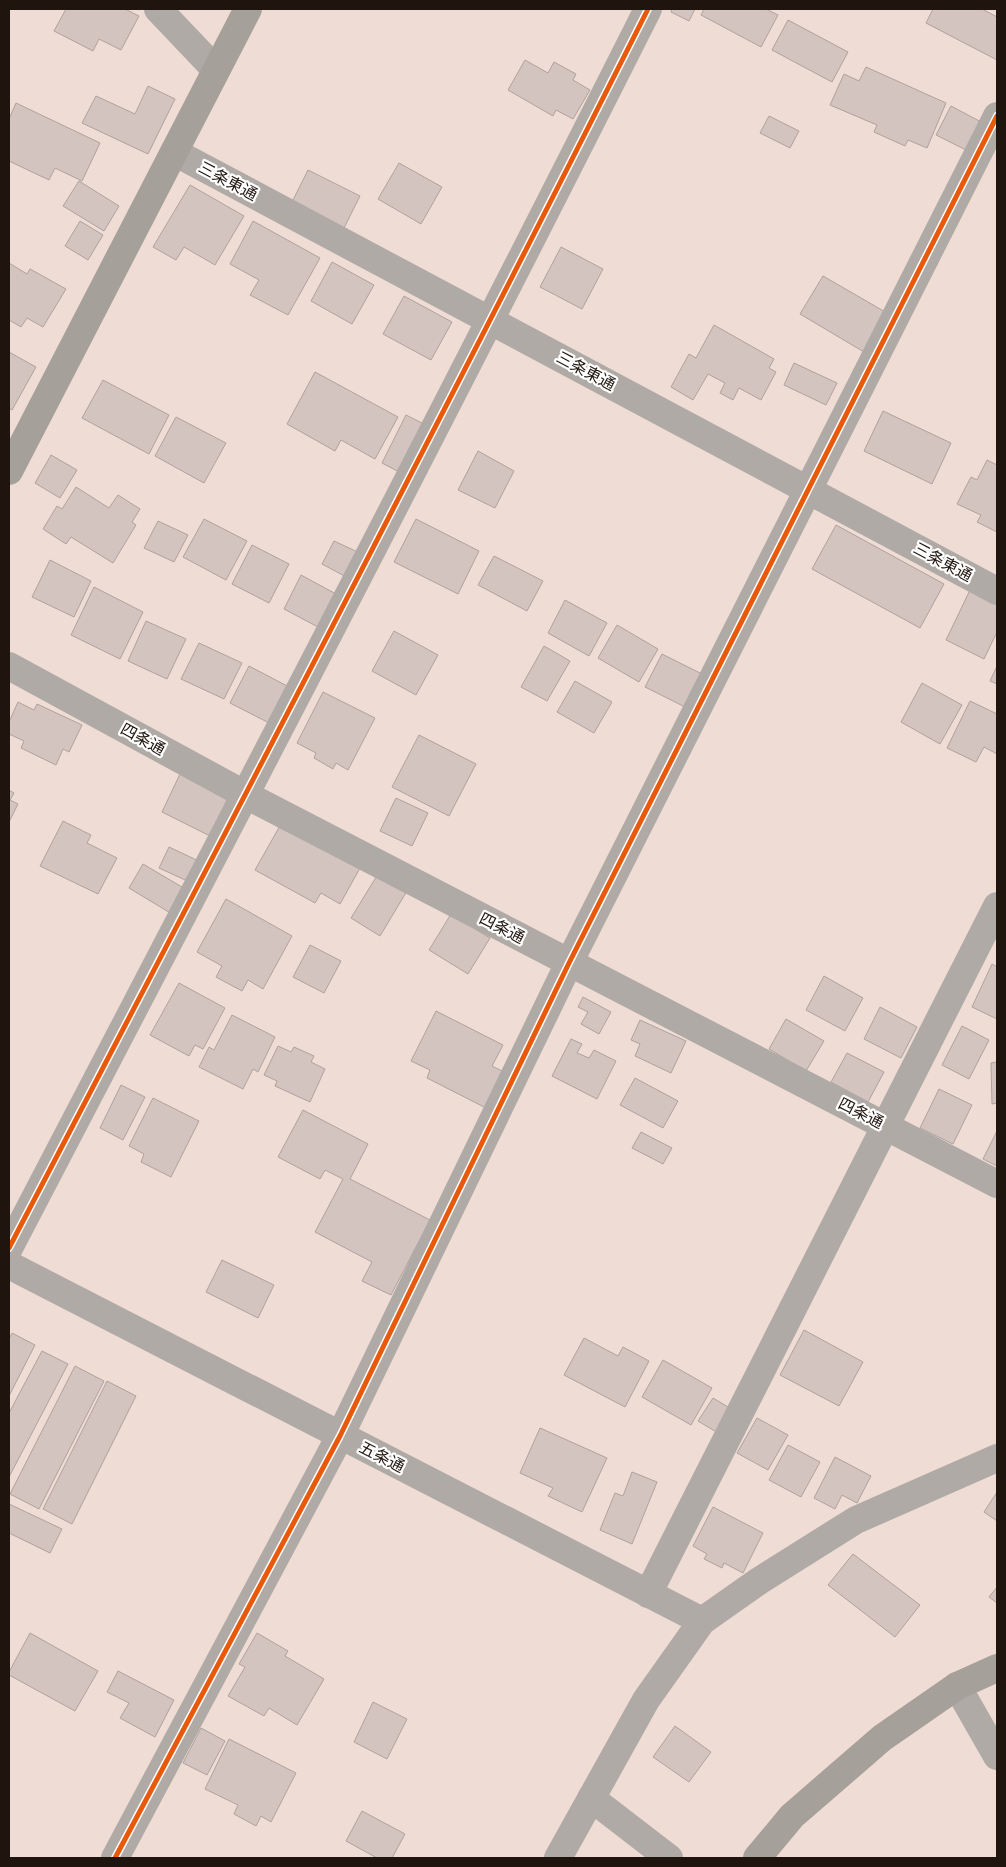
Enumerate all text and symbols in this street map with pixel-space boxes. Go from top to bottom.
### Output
street label: 三条東通 [195,158,261,204]
street label: 三条東通 [553,348,619,394]
street label: 三条東通 [910,539,976,585]
street label: 四条通 [117,719,169,759]
street label: 四条通 [476,909,528,947]
street label: 四条通 [835,1094,887,1132]
street label: 五条通 [356,1438,408,1476]

